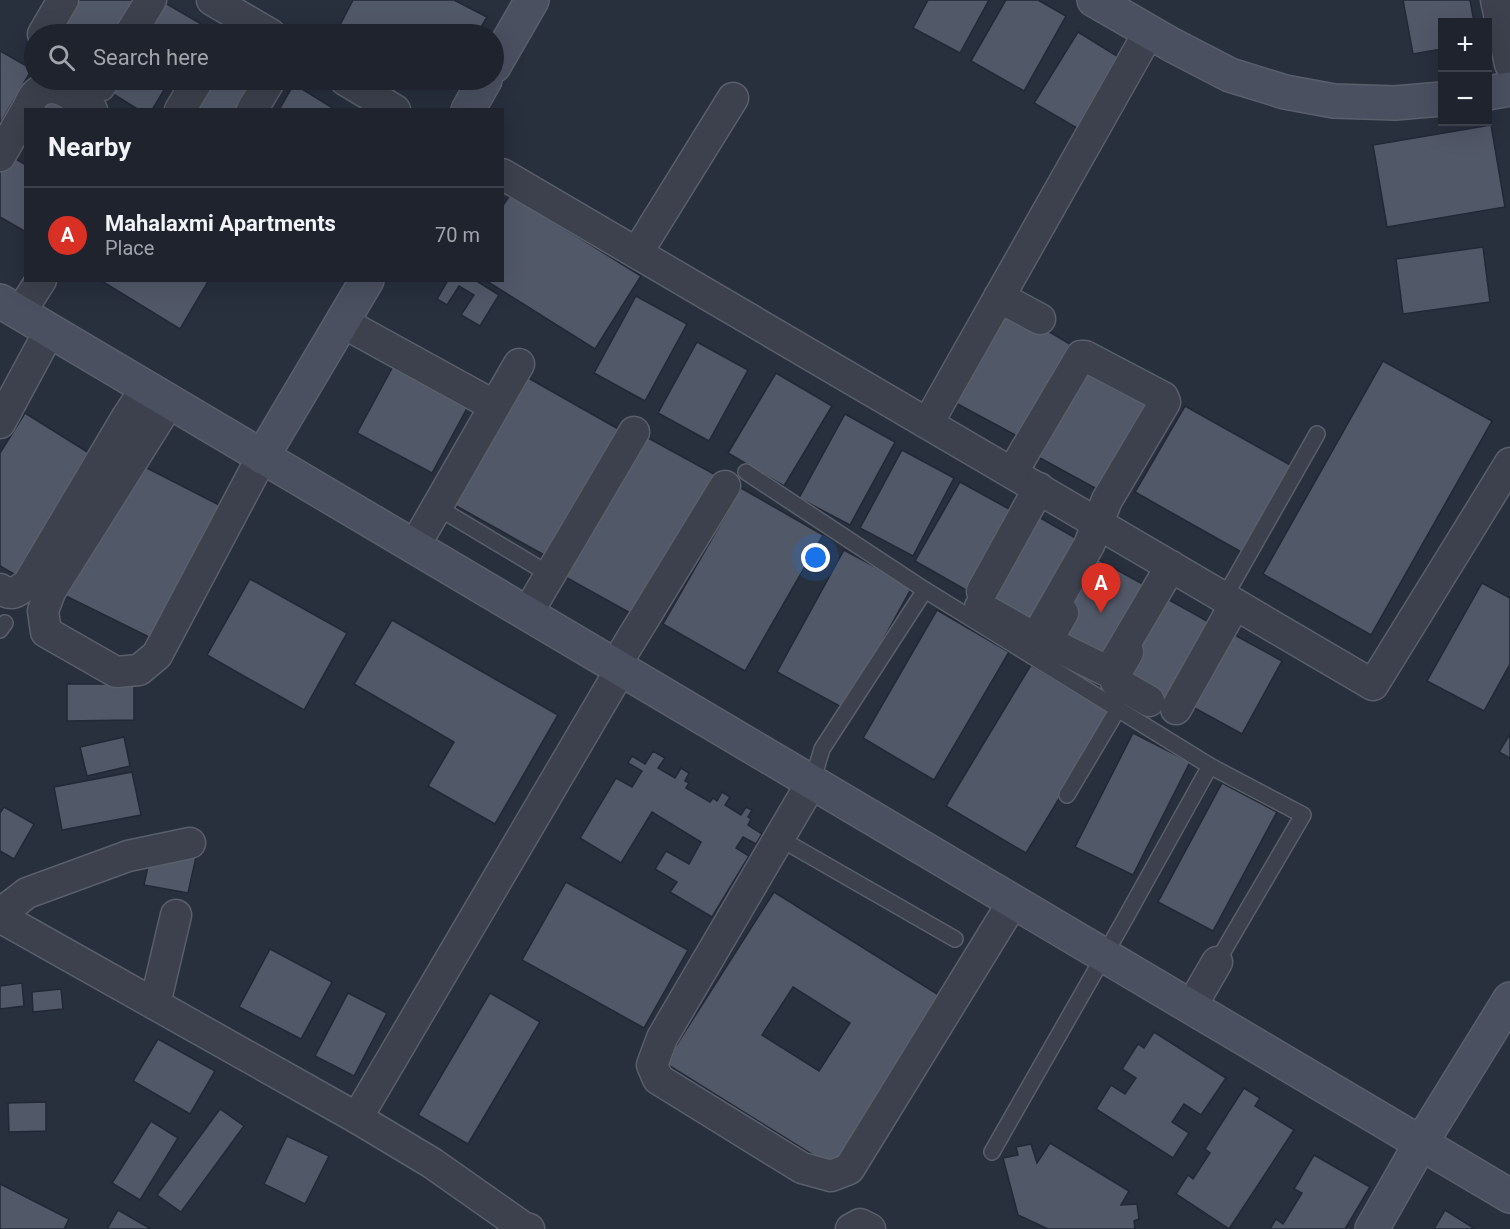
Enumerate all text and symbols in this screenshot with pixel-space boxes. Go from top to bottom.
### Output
map controls [1438,18,1492,126]
button: + [1438,18,1492,72]
search box [24,24,504,90]
icon: search [45,41,78,74]
text: Search here [93,45,209,70]
button: − [1438,72,1492,126]
text: Nearby [48,132,131,162]
text: Mahalaxmi Apartments [105,211,336,236]
text: A [61,223,74,247]
text: 70 m [435,223,480,247]
text: Place [105,236,154,260]
your location [801,543,830,572]
pin: A [1082,564,1120,613]

